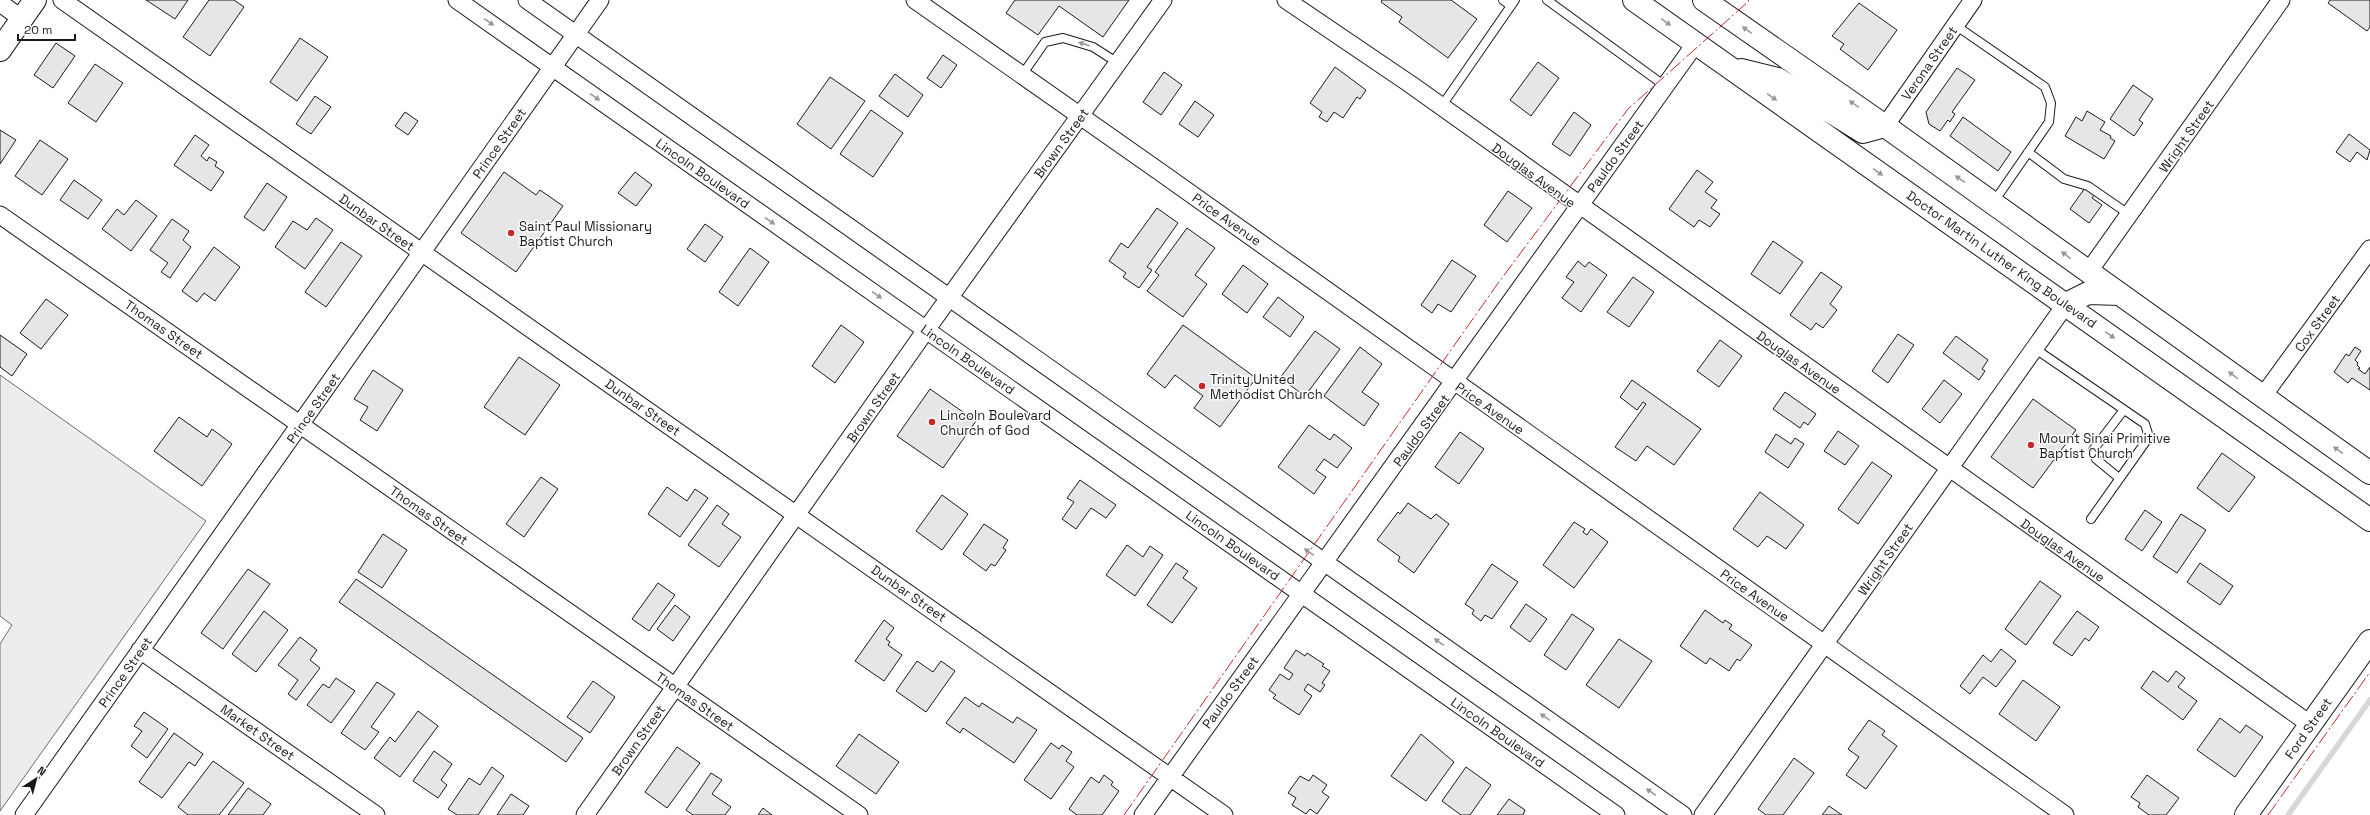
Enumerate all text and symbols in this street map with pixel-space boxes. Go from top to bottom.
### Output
scale bar [18,16,75,42]
one-way arrow [484,18,494,26]
one-way arrow [1660,18,1671,26]
text: 20 m [24,22,52,38]
street label: Verona Street [1898,23,1961,104]
one-way arrow [1742,26,1752,34]
one-way arrow [1078,41,1090,47]
one-way arrow [590,93,601,101]
one-way arrow [1767,93,1777,101]
street label: Wright Street [2155,97,2218,176]
one-way arrow [1848,100,1859,108]
street label: Prince Street [469,105,530,182]
street label: Brown Street [1030,105,1093,182]
street label: Pauldo Street [1583,117,1647,196]
street label: Lincoln Boulevard [652,135,753,212]
street label: Douglas Avenue [1488,139,1579,212]
one-way arrow [1873,168,1884,176]
one-way arrow [1954,175,1965,183]
street label: Doctor Martin Luther King Boulevard [1903,187,2100,332]
street label: Price Avenue [1189,189,1265,249]
street label: Dunbar Street [336,190,418,255]
one-way arrow [765,216,776,225]
place label: Saint Paul Missionary Baptist Church [519,218,652,250]
marker: Saint Paul Missionary Baptist Church [506,228,516,238]
one-way arrow [2060,251,2071,259]
one-way arrow [871,291,882,299]
street label: Cox Street [2291,291,2344,355]
street label: Thomas Street [121,296,206,363]
street label: Lincoln Boulevard [917,321,1018,398]
street label: Douglas Avenue [1753,327,1844,398]
one-way arrow [2105,331,2116,339]
street label: Brown Street [843,369,904,446]
street label: Prince Street [283,370,344,447]
place label: Trinity United Methodist Church [1210,371,1323,403]
one-way arrow [2227,371,2238,379]
street label: Dunbar Street [602,375,684,440]
street label: Price Avenue [1452,378,1528,438]
marker: Trinity United Methodist Church [1197,381,1207,391]
street label: Pauldo Street [1389,391,1453,470]
place label: Lincoln Boulevard Church of God [940,407,1051,439]
marker: Lincoln Boulevard Church of God [927,417,937,427]
place label: Mount Sinai Primitive Baptist Church [2039,430,2170,462]
marker: Mount Sinai Primitive Baptist Church [2026,440,2036,450]
one-way arrow [2333,446,2344,454]
street label: Thomas Street [386,482,471,549]
street label: Lincoln Boulevard [1182,507,1283,584]
street label: Douglas Avenue [2017,515,2108,586]
street label: Wright Street [1854,520,1917,599]
one-way arrow [1304,548,1314,556]
street label: Dunbar Street [868,561,950,626]
street label: Price Avenue [1717,565,1793,625]
street label: Prince Street [95,634,156,711]
one-way arrow [1434,638,1444,646]
street label: Pauldo Street [1198,653,1262,732]
street label: Thomas Street [652,668,737,735]
street label: Lincoln Boulevard [1447,694,1548,771]
street label: Ford Street [2281,694,2336,762]
street label: Market Street [217,701,298,764]
street label: Brown Street [608,702,669,779]
one-way arrow [1540,713,1550,721]
north arrow [16,759,56,799]
text: N [35,763,49,779]
one-way arrow [1646,789,1656,797]

